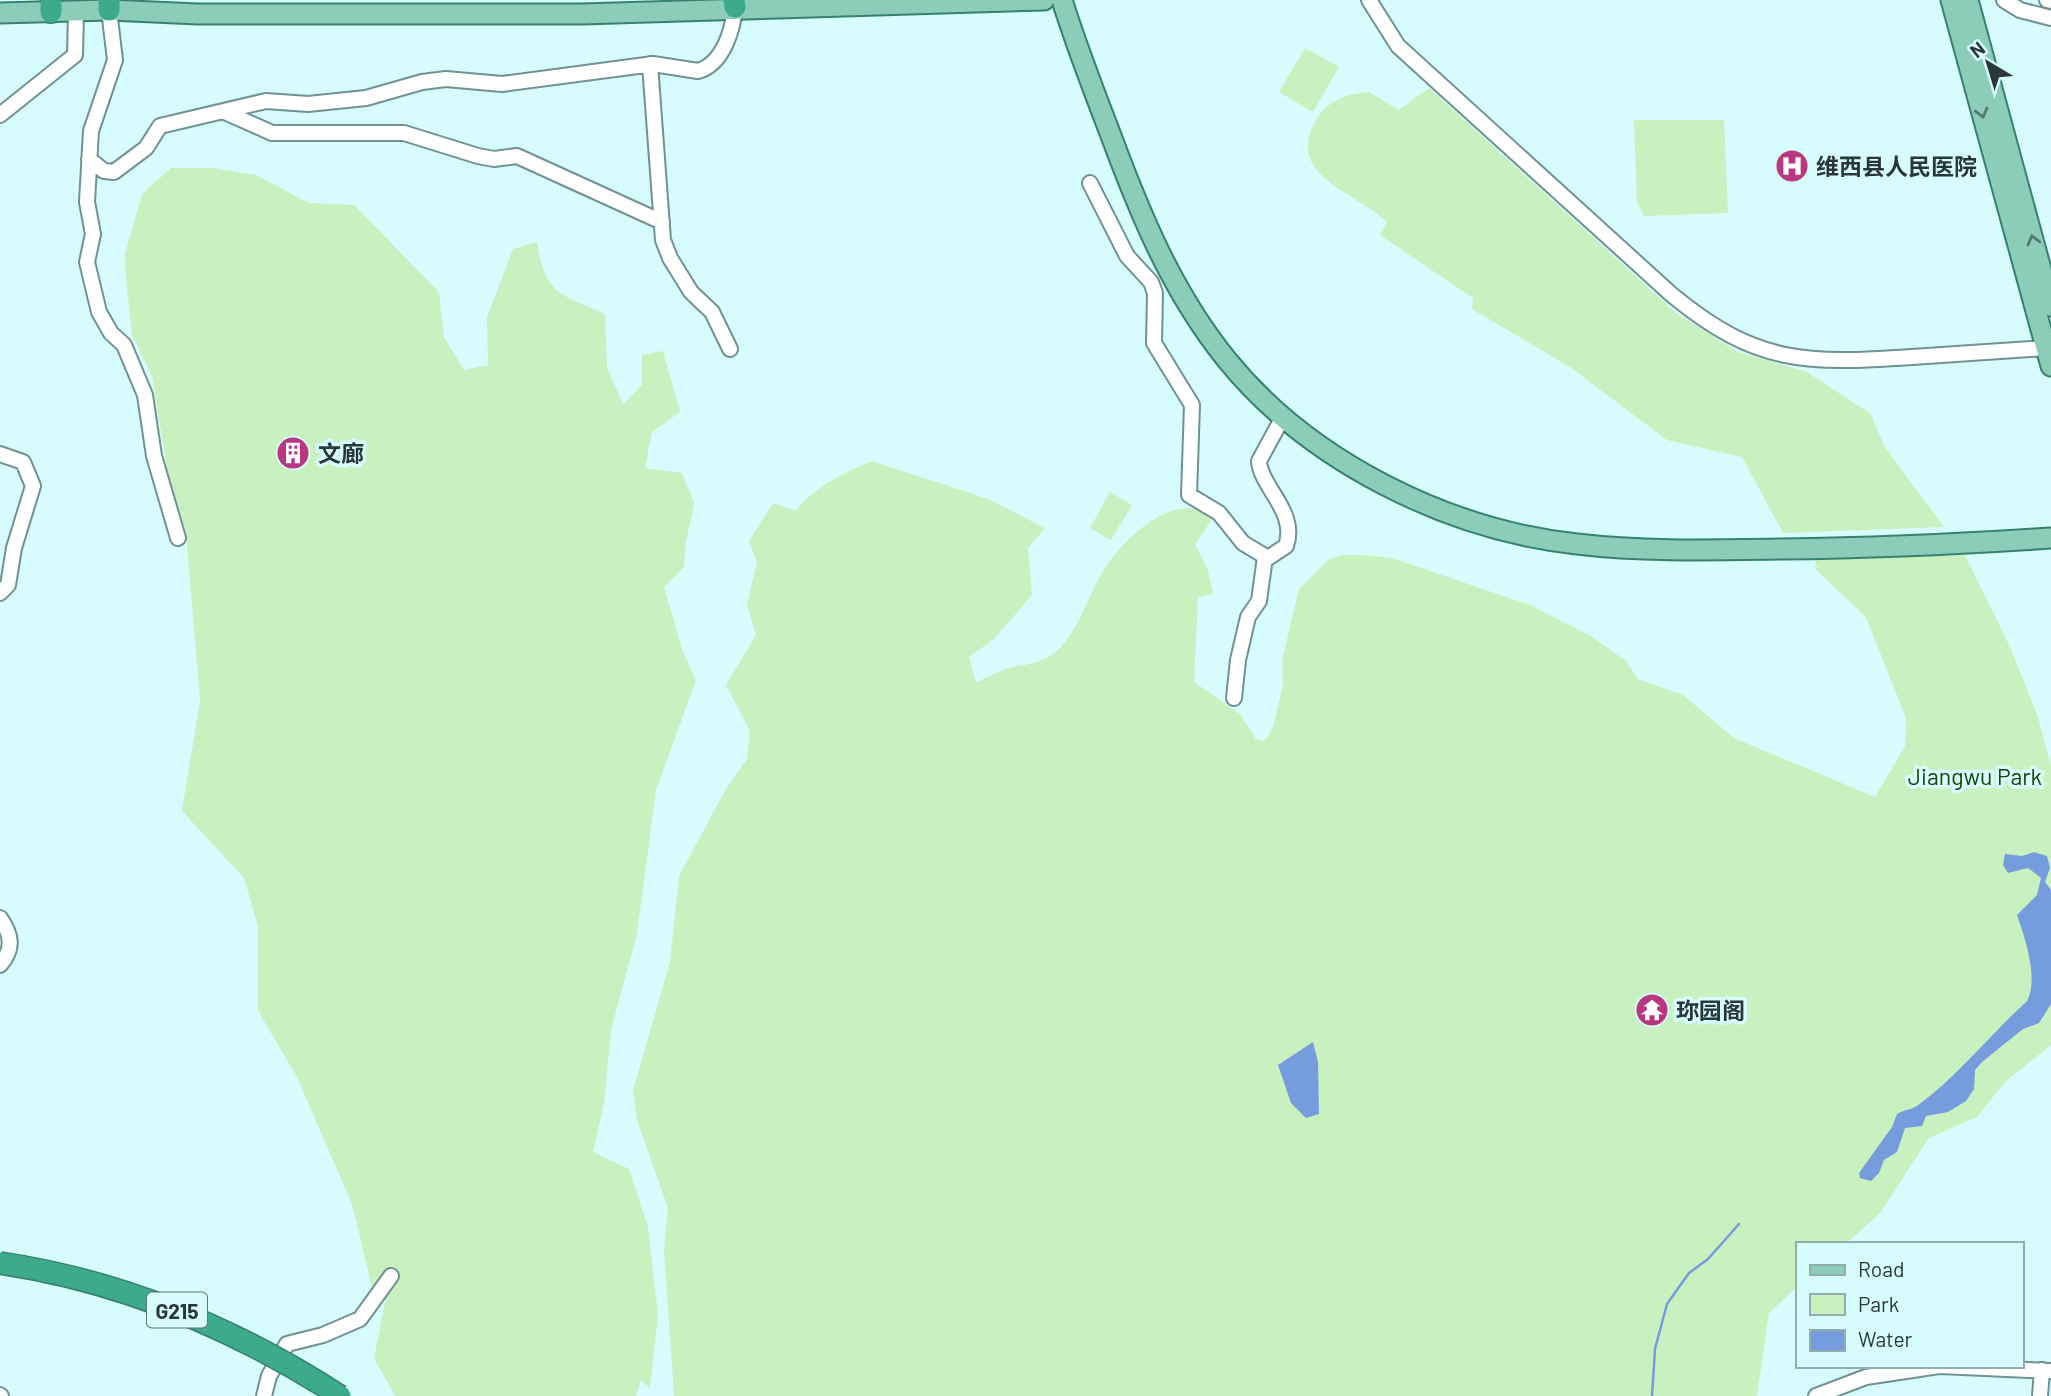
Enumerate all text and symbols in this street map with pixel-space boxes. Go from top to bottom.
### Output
north arrow [1953,28,2023,98]
text: N [1965,36,1989,62]
one-way arrow [1974,107,1988,119]
hospital icon: 维西县人民医院 [1773,147,1811,185]
place label: 维西县人民医院 [1816,152,1977,180]
one-way arrow [2027,234,2041,246]
building icon: 文廊 [274,434,312,472]
place label: 文廊 [318,439,364,467]
park label: Jiangwu Park [1908,762,2042,790]
temple icon: 珎园阁 [1633,991,1671,1029]
place label: 珎园阁 [1676,996,1745,1024]
legend [1796,1242,2023,1368]
text: Road [1858,1256,1904,1281]
text: Park [1858,1291,1899,1316]
road number: G215 [147,1292,207,1328]
text: Water [1858,1326,1913,1351]

